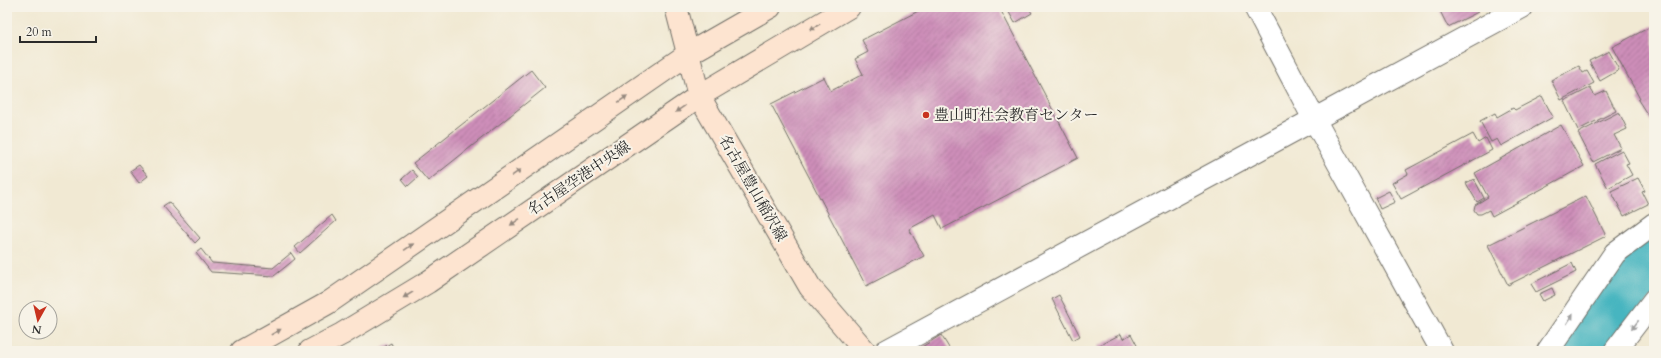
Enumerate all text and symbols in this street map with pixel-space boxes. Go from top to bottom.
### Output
scale bar [20,18,96,44]
one-way arrow [810,23,820,31]
text: 20 m [26,24,53,40]
one-way arrow [618,95,628,103]
one-way arrow [675,105,685,113]
place label: 豊山町社会教育センター [934,105,1098,125]
marker: 豊山町社会教育センター [921,110,931,120]
street label: 名古屋豊山稲沢線 [714,131,792,245]
street label: 名古屋空港中央線 [524,136,634,220]
one-way arrow [511,169,521,177]
one-way arrow [510,218,521,226]
one-way arrow [404,243,414,251]
one-way arrow [402,291,414,298]
north arrow [18,300,58,340]
one-way arrow [1566,314,1574,324]
one-way arrow [1630,320,1639,331]
text: N [30,321,42,337]
one-way arrow [270,329,282,335]

